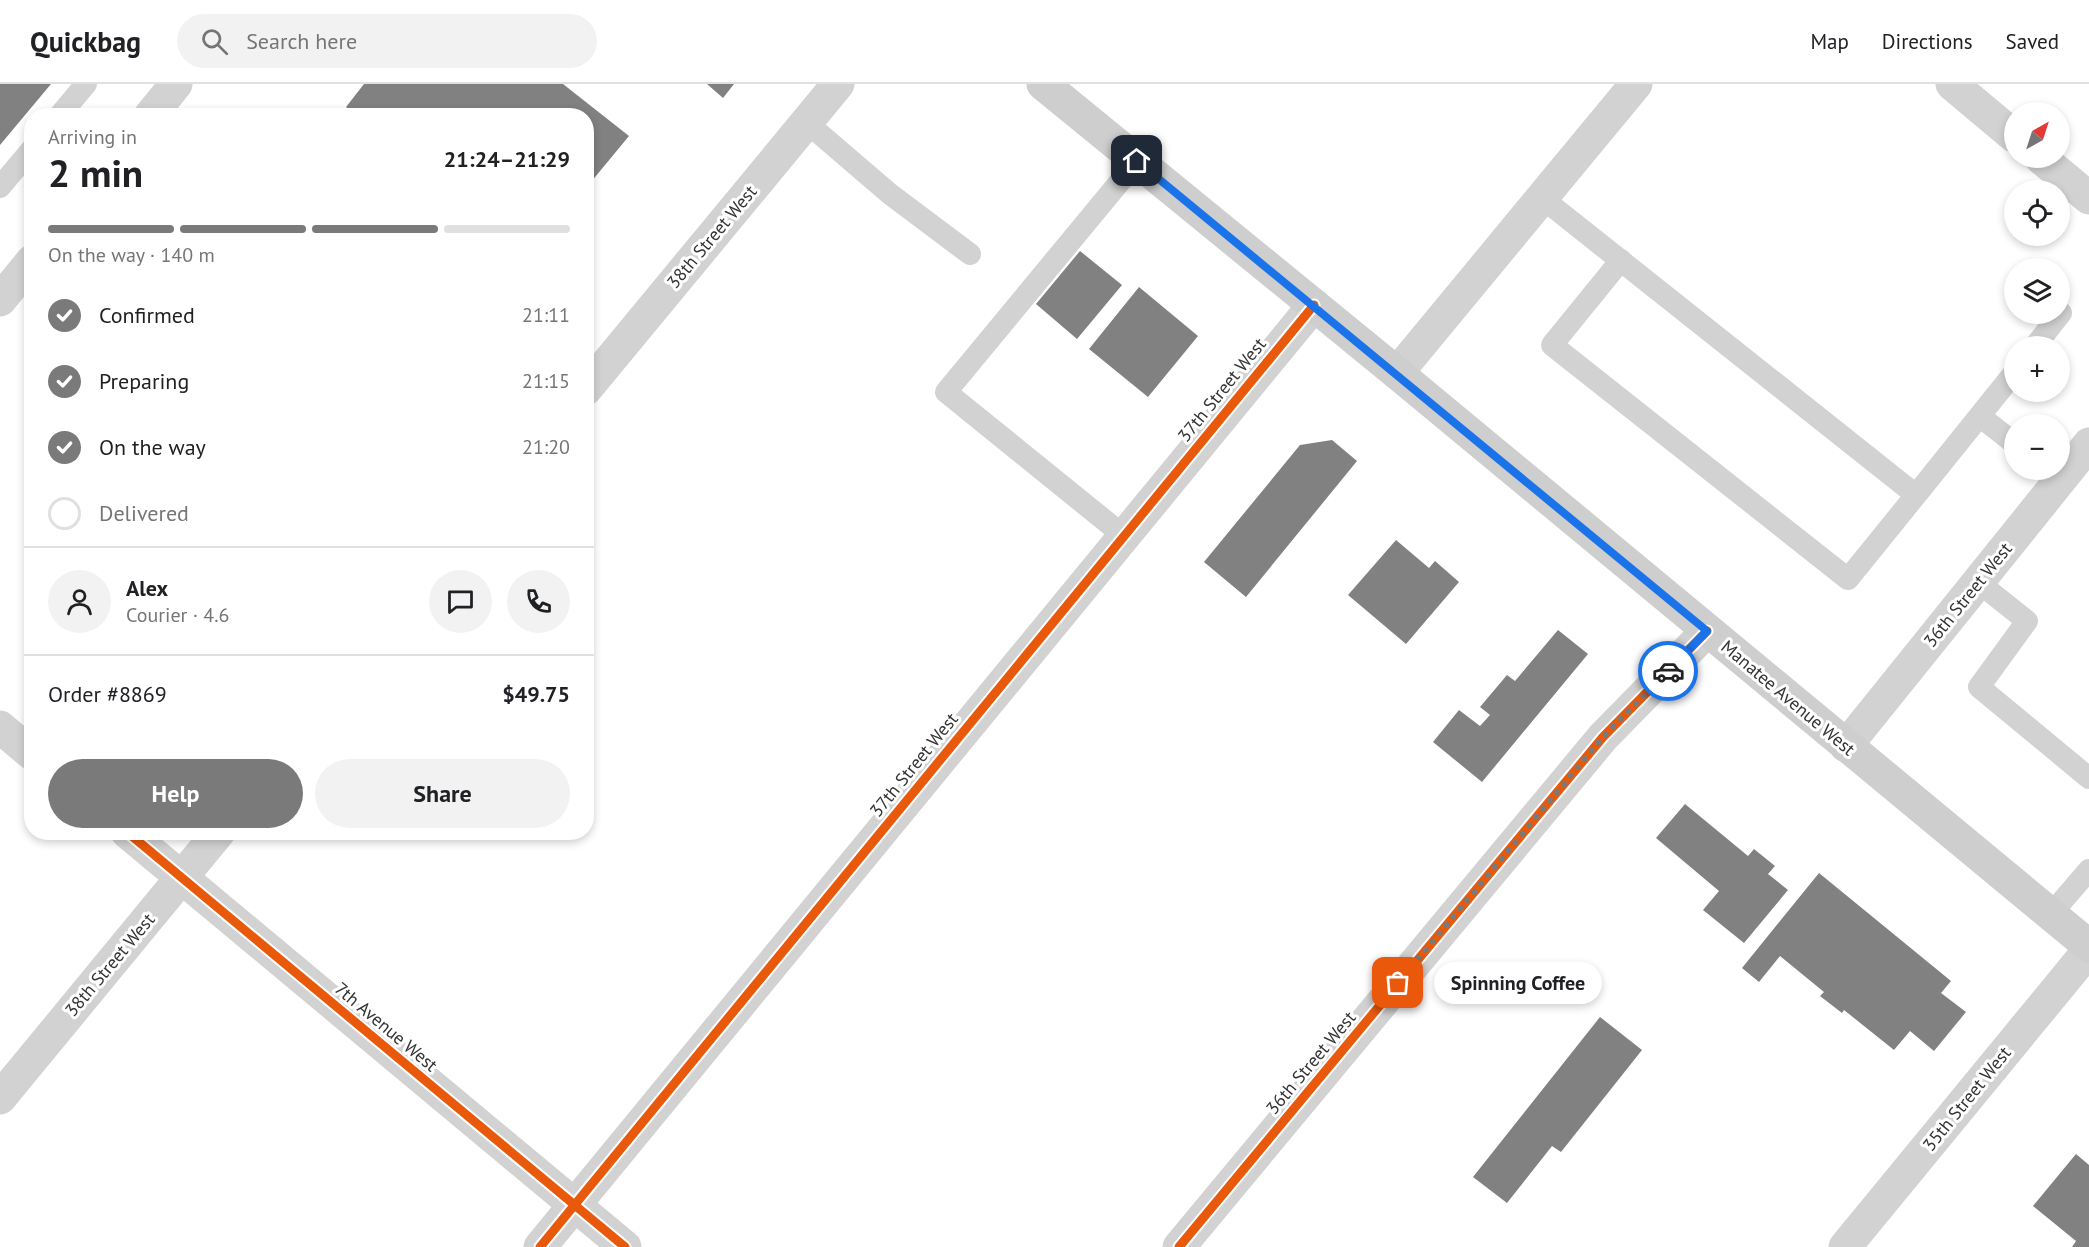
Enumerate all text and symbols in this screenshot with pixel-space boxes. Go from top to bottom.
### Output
search box [177,14,597,68]
text: Quickbag [30,23,141,60]
icon: search [198,25,231,58]
text: Search here [246,27,357,55]
text: Map [1810,28,1849,55]
text: Directions [1882,28,1973,55]
text: Saved [2006,28,2059,55]
north arrow [2004,102,2070,168]
map controls [2004,102,2070,480]
text: Arriving in [48,124,137,150]
pin [1111,135,1162,186]
icon: home [1120,144,1153,177]
text: 21:24–21:29 [444,145,570,173]
text: 2 min [48,147,143,198]
street label: 38th Street West [662,180,761,293]
button: locate [2004,180,2070,246]
text: On the way · 140 m [48,242,215,268]
button: layers [2004,258,2070,324]
icon: check [48,299,81,332]
text: Confirmed [99,301,195,329]
text: 21:11 [522,302,570,328]
street label: 37th Street West [1173,333,1271,446]
button: + [2004,336,2070,402]
icon: check [48,365,81,398]
text: Preparing [99,367,189,395]
text: 21:15 [522,368,570,394]
button: − [2004,414,2070,480]
icon: check [48,431,81,464]
text: On the way [99,433,206,461]
text: 21:20 [522,434,570,460]
text: Delivered [99,499,189,527]
street label: 36th Street West [1918,538,2017,652]
button: person [48,570,111,633]
button: chat [429,570,492,633]
button: phone [507,570,570,633]
text: Alex [126,574,168,602]
text: Courier · 4.6 [126,602,229,628]
street label: Manatee Avenue West [1717,635,1860,760]
courier [1638,641,1698,701]
icon: car [1652,655,1685,688]
text: Order #8869 [48,680,167,708]
text: $49.75 [502,680,570,708]
street label: 37th Street West [865,708,963,821]
button: Help [48,759,303,828]
button: Share [315,759,570,828]
street label: 38th Street West [60,908,159,1021]
pin [1372,957,1423,1008]
callout: Spinning Coffee [1434,962,1602,1004]
icon: bag [1381,966,1414,999]
text: Spinning Coffee [1451,970,1585,996]
street label: 7th Avenue West [330,977,442,1076]
street label: 36th Street West [1261,1006,1360,1119]
street label: 35th Street West [1917,1042,2016,1156]

